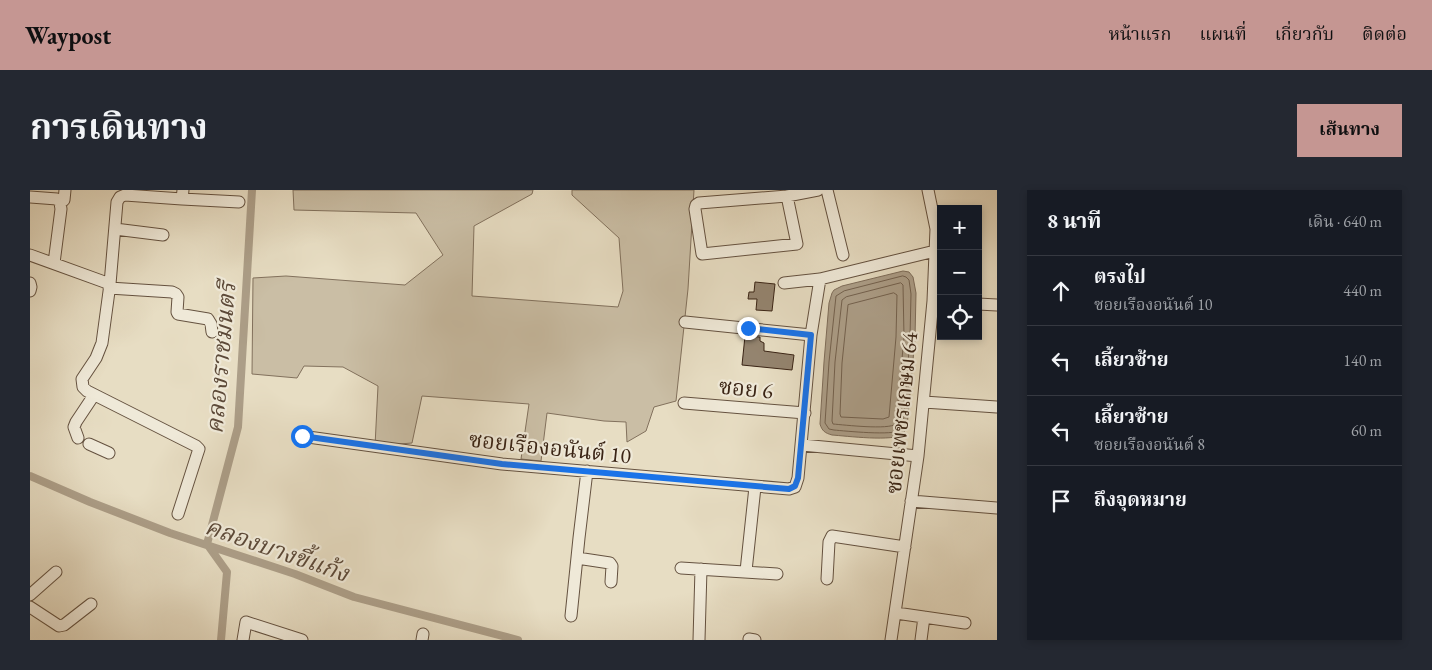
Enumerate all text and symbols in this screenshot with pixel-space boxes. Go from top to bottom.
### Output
text: Waypost [25,20,111,51]
text: หน้าแรก [1108,22,1171,45]
text: แผนที่ [1199,22,1247,45]
text: เกี่ยวกับ [1275,22,1334,45]
text: ติดต่อ [1362,22,1407,45]
text: การเดินทาง [30,104,208,149]
button: เส้นทาง [1297,104,1402,157]
map controls [937,205,982,340]
button: + [937,205,982,250]
text: 8 นาที [1047,207,1101,234]
text: เดิน · 640 m [1307,211,1382,232]
button: − [937,250,982,295]
text: ตรงไป [1094,264,1146,289]
water label: คลองราชมนตรี [198,277,243,435]
icon: ahead [1047,277,1075,305]
text: 440 m [1343,280,1382,301]
text: ซอยเรืองอนันต์ 10 [1094,294,1213,315]
button: locate [937,295,982,340]
route end [737,317,760,340]
street label: ซอยเพชรเกษม 64 [879,330,924,495]
icon: left [1047,347,1075,375]
text: เลี้ยวซ้าย [1094,347,1168,372]
text: 140 m [1343,350,1382,371]
street label: ซอย 6 [718,372,775,405]
text: เลี้ยวซ้าย [1094,404,1168,429]
icon: left [1047,417,1075,445]
text: 60 m [1351,420,1382,441]
route start [291,425,314,448]
street label: ซอยเรืองอนันต์ 10 [467,425,633,470]
text: ซอยเรืองอนันต์ 8 [1094,434,1205,455]
icon: arrive [1047,487,1075,515]
text: ถึงจุดหมาย [1094,487,1187,512]
water label: คลองบางขี้แก้ง [201,509,355,589]

